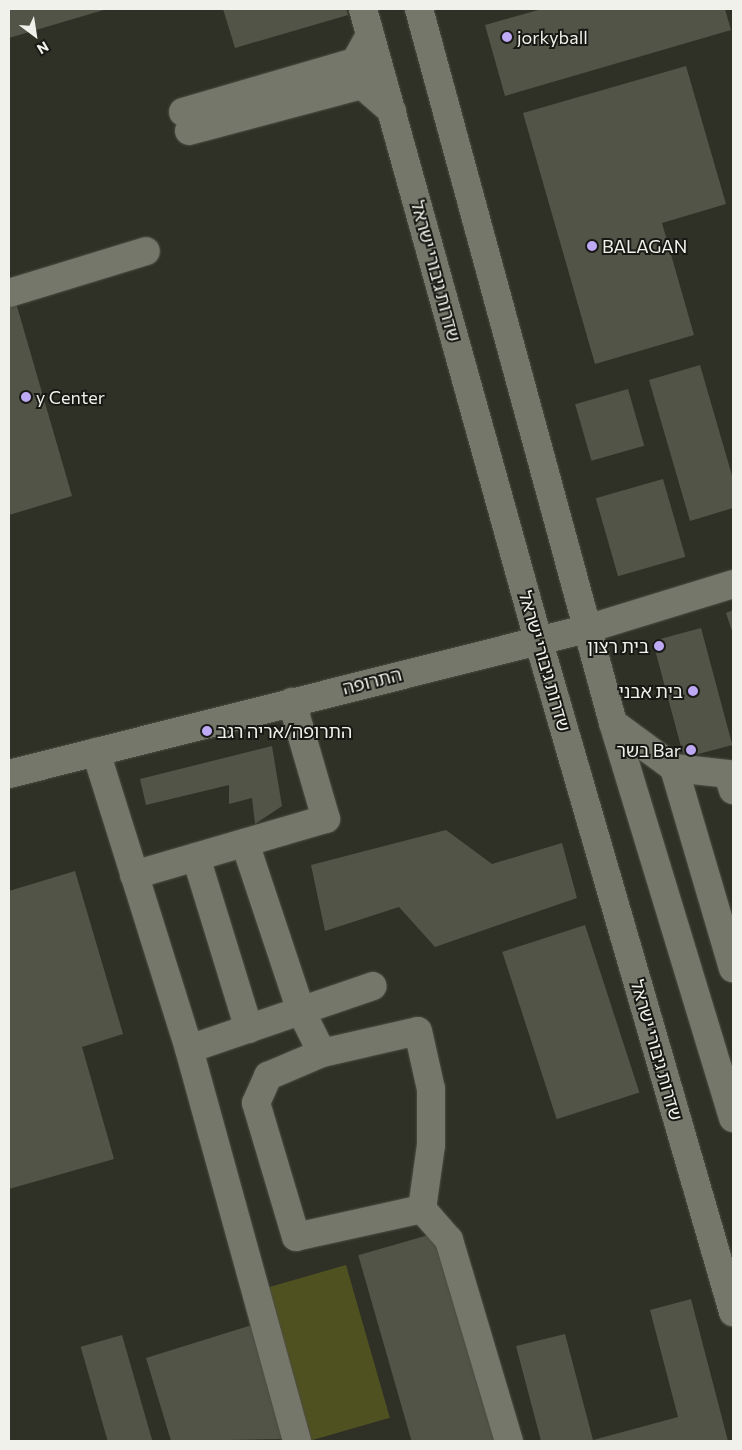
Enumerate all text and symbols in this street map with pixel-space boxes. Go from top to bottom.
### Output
north arrow [10,10,60,60]
place label: jorkyball [517,26,588,48]
marker: jorkyball [501,31,513,43]
text: N [34,38,52,58]
street label: שדרות גיבורי ישראל [407,198,465,344]
place label: BALAGAN [602,235,687,257]
marker: BALAGAN [586,240,598,252]
place label: y Center [36,386,105,408]
marker: y Center [20,391,32,403]
street label: שדרות גיבורי ישראל [515,588,575,734]
place label: בית רצון [587,635,649,657]
marker: בית רצון [653,640,665,652]
street label: התרופה [340,663,404,699]
place label: בית אבני [618,680,683,702]
marker: בית אבני [687,685,699,697]
place label: התרופה/אריה רגב [217,720,352,742]
marker: התרופה/אריה רגב [201,725,213,737]
place label: בשר Bar [617,739,681,761]
marker: בשר Bar [685,744,697,756]
street label: שדרות גיבורי ישראל [627,977,687,1123]

